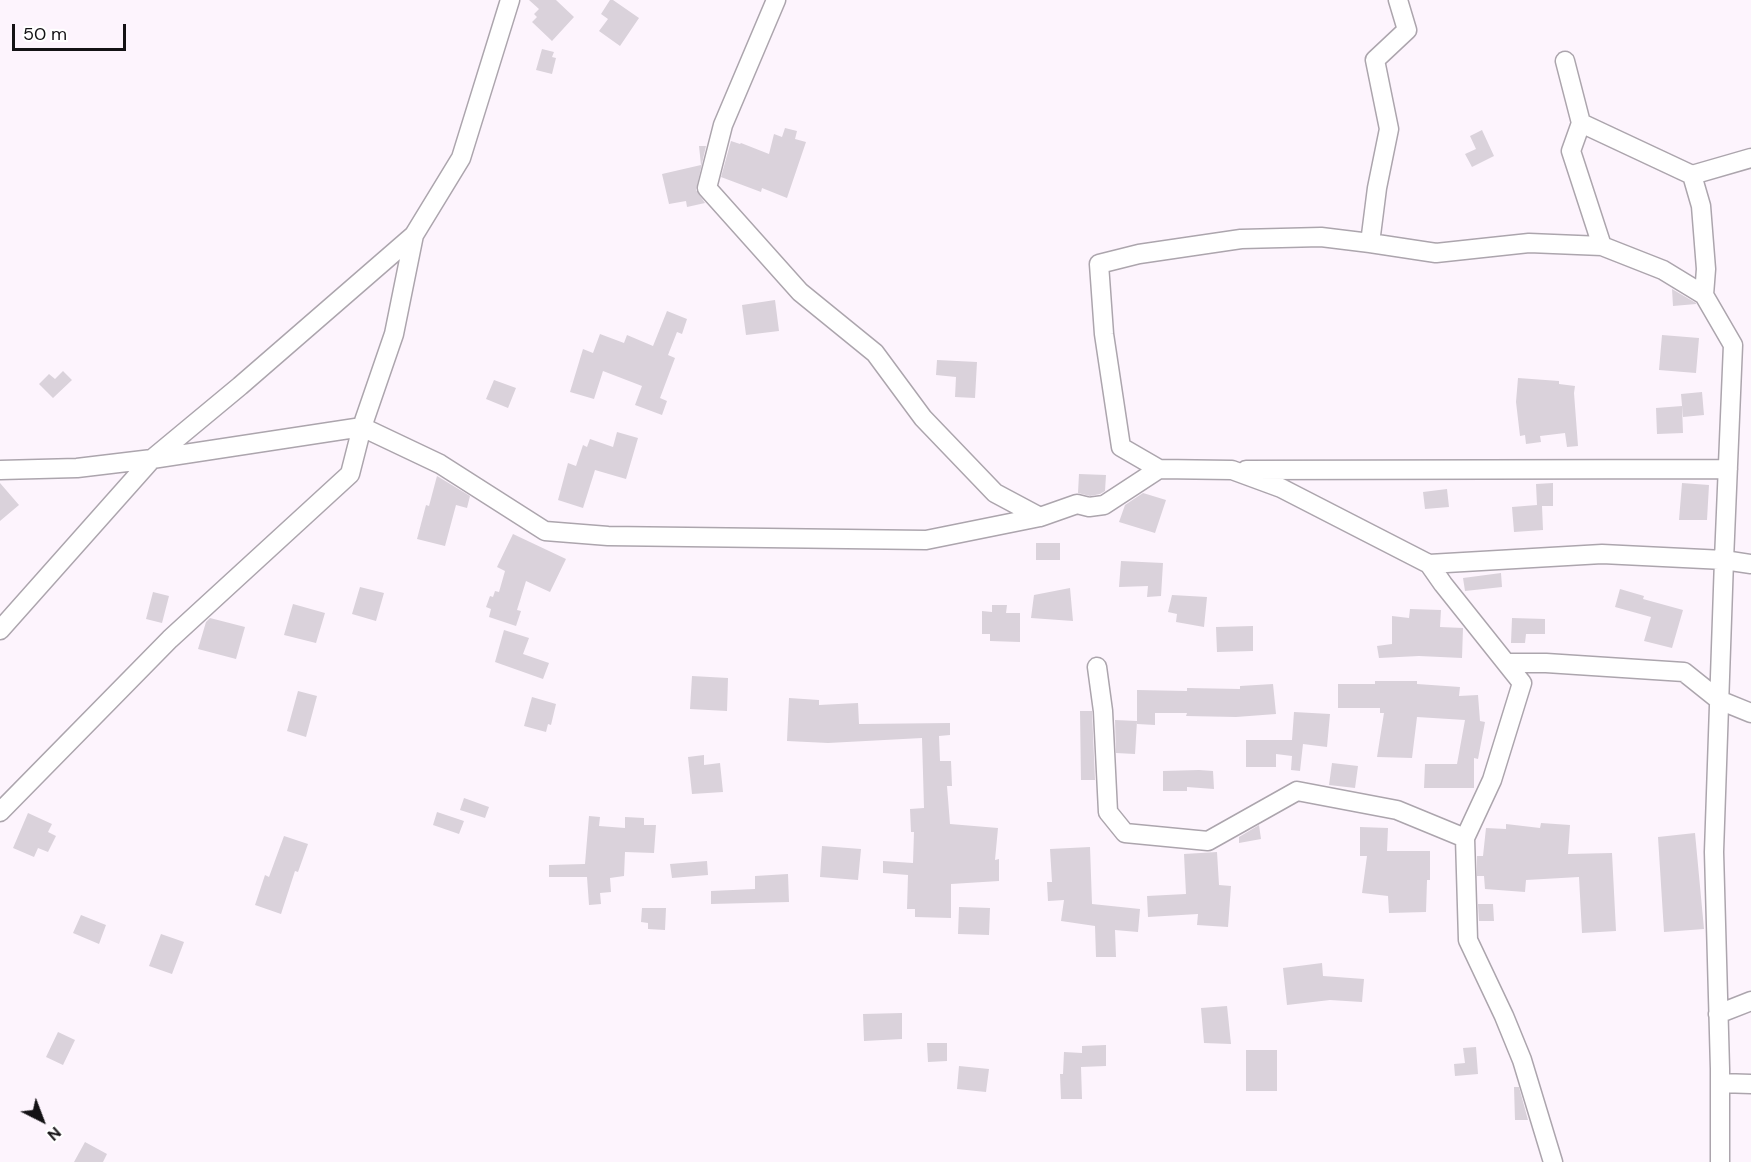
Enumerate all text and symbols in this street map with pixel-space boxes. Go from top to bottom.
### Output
scale bar [15,12,129,50]
text: 50 m [23,22,67,46]
north arrow [12,1090,72,1150]
text: N [43,1122,66,1145]

